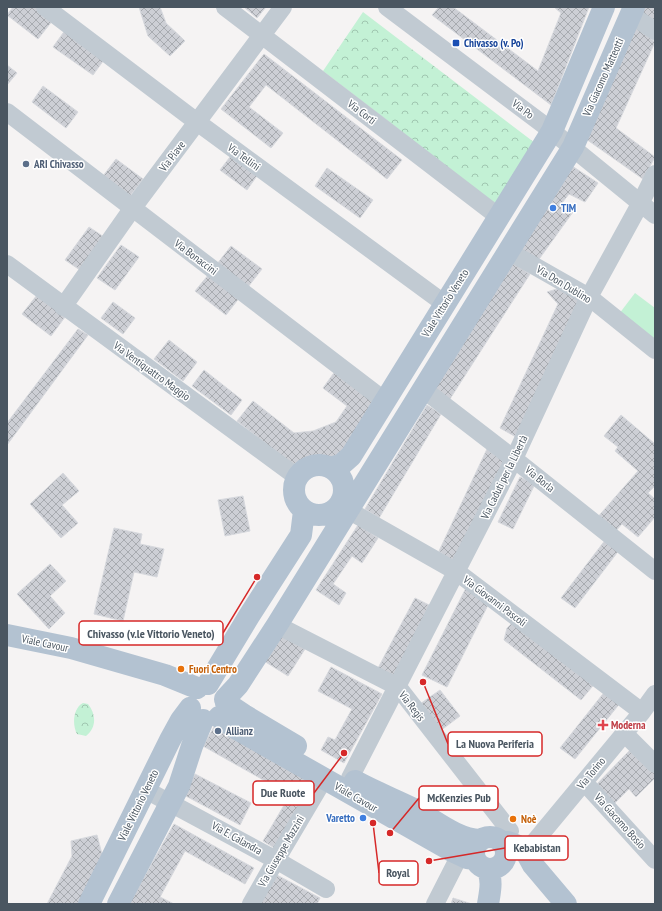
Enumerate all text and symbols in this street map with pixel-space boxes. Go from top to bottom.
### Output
place label: Chivasso (v. Po) [464,36,524,50]
street label: Via Giacomo Matteotti [579,36,627,119]
marker: Chivasso (v. Po) [451,38,461,48]
street label: Via Corti [344,96,379,127]
street label: Via Po [509,96,537,122]
street label: Via Piave [155,138,188,175]
street label: Via Tellini [224,140,263,174]
place label: ARI Chivasso [33,157,84,171]
marker: ARI Chivasso [21,159,31,169]
place label: TIM [561,201,576,215]
marker: TIM [548,203,558,213]
street label: Via Bonaccini [171,236,220,278]
street label: Via Don Dublino [533,262,594,306]
street label: Viale Vittorio Veneto [418,266,472,340]
street label: Via Ventiquattro Maggio [110,338,193,404]
street label: Via Caduti per la Libertà [477,433,530,522]
street label: Via Borla [522,462,558,495]
street label: Via Giovanni Pascoli [460,572,530,629]
callout: Chivasso (v.le Vittorio Veneto) [79,621,223,645]
text: Chivasso (v.le Vittorio Veneto) [87,626,215,641]
street label: Viale Cavour [19,631,70,655]
place label: Fuori Centro [189,662,237,676]
marker: Fuori Centro [176,664,186,674]
street label: Via Regis [395,687,428,724]
place label: Moderna [611,718,646,732]
marker: Moderna [598,720,608,730]
place label: Allianz [225,724,253,738]
marker: Allianz [213,726,223,736]
callout: La Nuova Periferia [448,732,542,756]
text: La Nuova Periferia [456,736,534,751]
street label: Via Torino [573,754,608,793]
street label: Viale Vittorio Veneto [114,767,161,844]
street label: Viale Cavour [331,779,380,815]
callout: Due Ruote [253,781,314,805]
text: Due Ruote [261,785,305,800]
callout: McKenzies Pub [419,786,498,810]
text: McKenzies Pub [427,790,491,805]
street label: Via Giacomo Bosio [591,790,649,852]
place label: Varetto [325,811,355,825]
place label: Noè [521,812,537,826]
street label: Via Giuseppe Mazzini [254,813,307,890]
marker: Varetto [358,813,368,823]
marker: Noè [508,814,518,824]
street label: Via E. Calandra [208,818,265,858]
callout: Kebabistan [505,836,568,860]
text: Kebabistan [513,840,561,855]
callout: Royal [379,861,418,885]
text: Royal [386,865,410,880]

